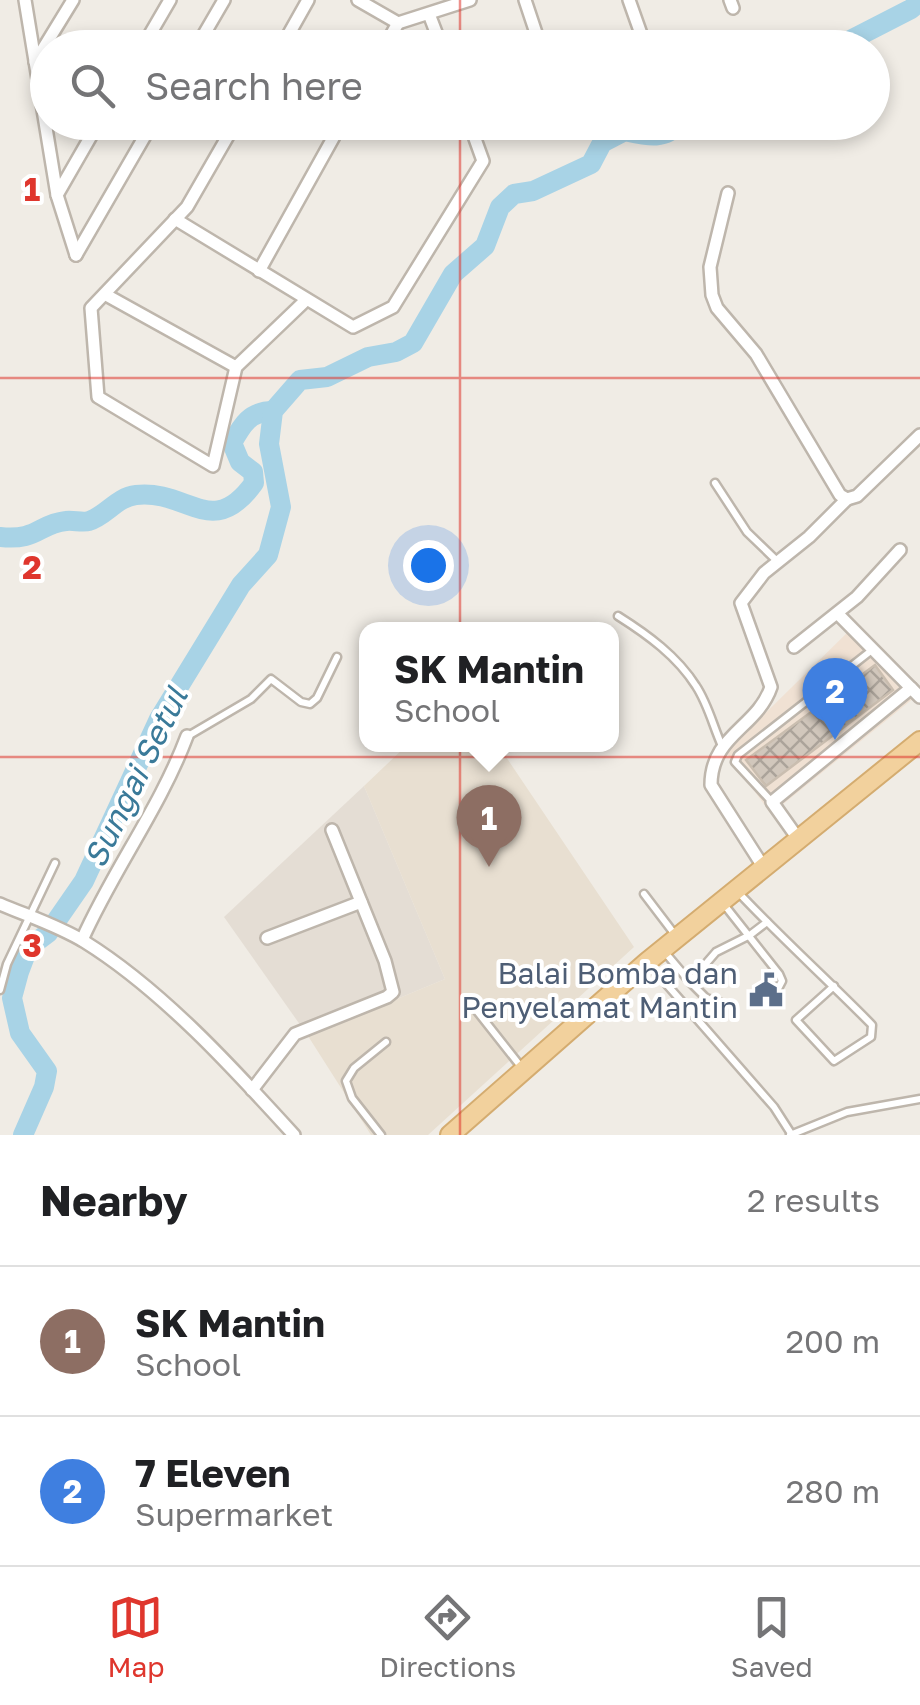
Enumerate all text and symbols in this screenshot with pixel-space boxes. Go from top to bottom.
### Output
search box [30,30,890,140]
icon: search [65,58,120,113]
text: Search here [145,63,363,108]
text: 1 [24,170,40,208]
your location [403,540,454,591]
text: 2 [22,548,42,586]
popup [359,622,619,752]
text: SK Mantin [394,646,584,691]
pin: 2 [802,658,868,740]
water label: Sungai Setul [75,679,196,873]
text: School [394,691,500,729]
pin: 1 [456,784,522,867]
text: 3 [22,926,42,964]
place label: Balai Bomba dan Penyelamat Mantin [461,955,738,1025]
public building icon: Balai Bomba dan Penyelamat Mantin [747,971,785,1009]
text: Nearby [40,1175,188,1225]
text: 2 results [747,1181,880,1219]
text: SK Mantin [135,1300,325,1345]
text: 1 [64,1322,81,1360]
text: 200 m [785,1322,880,1360]
text: School [135,1345,241,1383]
text: 7 Eleven [135,1450,291,1495]
text: 2 [63,1472,82,1510]
text: 280 m [786,1472,880,1510]
text: Supermarket [135,1495,333,1533]
tab: Map [107,1590,165,1683]
tab: Directions [379,1590,516,1683]
tab: Saved [731,1590,813,1683]

